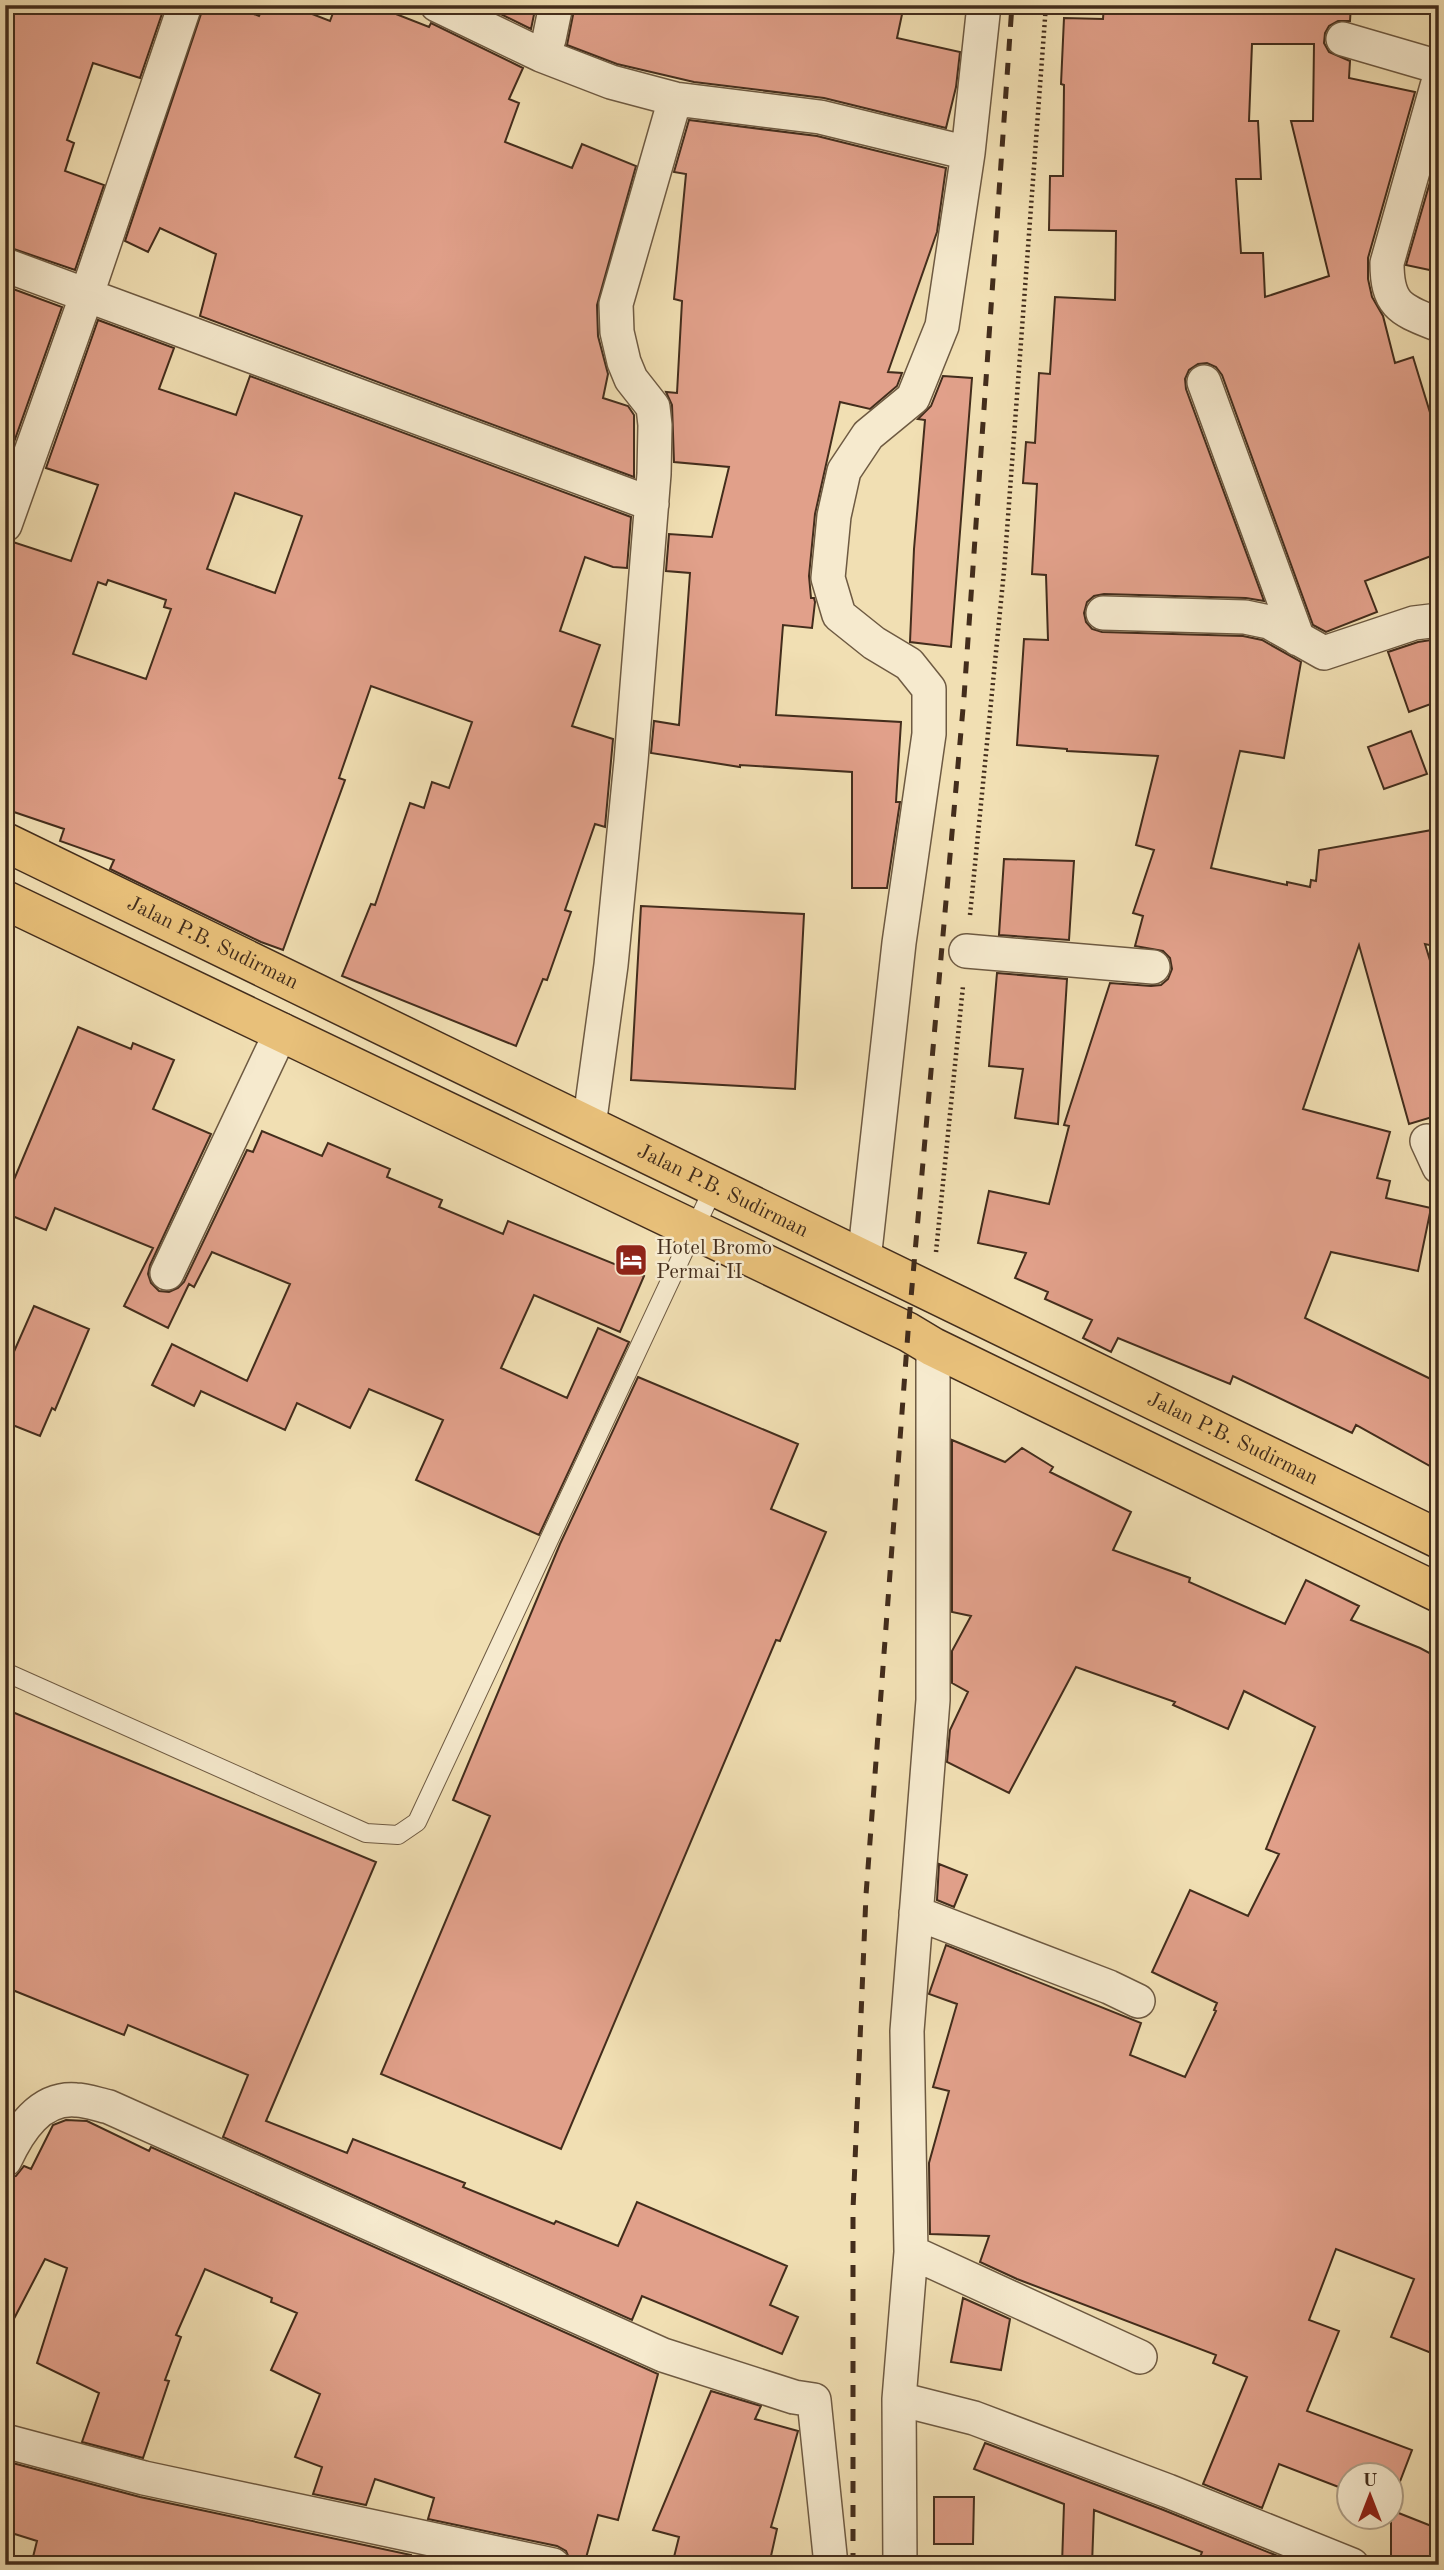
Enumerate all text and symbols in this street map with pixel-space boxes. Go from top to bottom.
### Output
street label: Jalan P.B. Sudirman [124,893,302,993]
street label: Jalan P.B. Sudirman [634,1140,812,1241]
place label: Hotel Bromo Permai II [656,1238,772,1283]
hotel icon: Hotel Bromo Permai II [612,1241,650,1279]
street label: Jalan P.B. Sudirman [1144,1388,1322,1489]
north arrow [1336,2462,1406,2532]
text: U [1362,2472,1378,2491]

